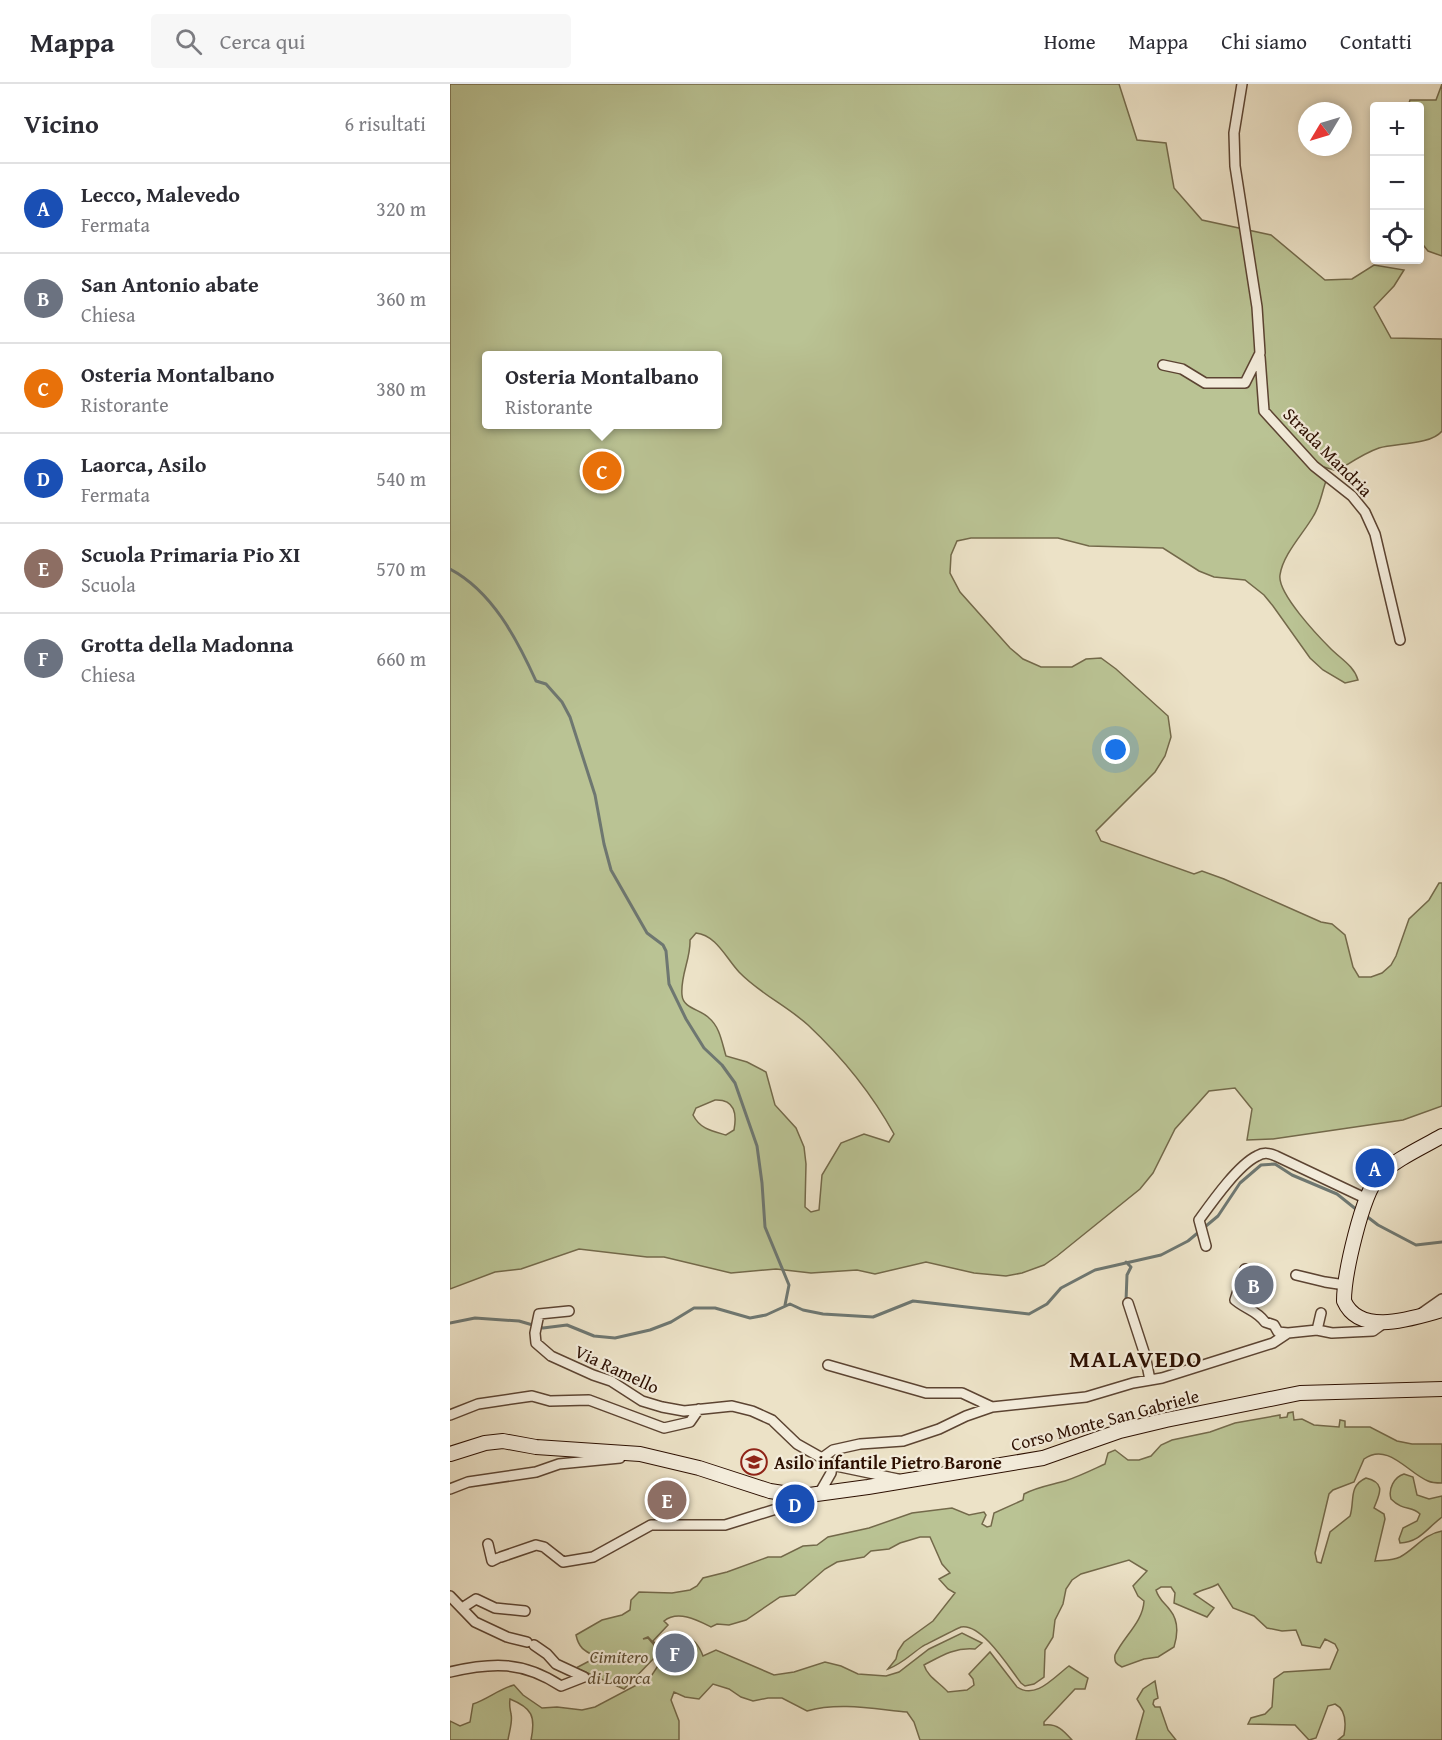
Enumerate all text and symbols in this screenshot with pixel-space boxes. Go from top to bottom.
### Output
search box [151,14,571,68]
text: Mappa [30,21,115,62]
icon: search [172,25,205,58]
text: Cerca qui [220,25,305,57]
text: Home [1044,26,1096,57]
text: Mappa [1129,26,1188,57]
text: Chi siamo [1221,26,1307,57]
text: Contatti [1340,26,1412,57]
north arrow [1298,102,1352,156]
map controls [1370,102,1424,264]
button: + [1370,102,1424,156]
text: Vicino [24,104,99,143]
text: 6 risultati [345,109,426,138]
button: − [1370,156,1424,210]
text: Lecco, Malevedo [81,178,240,210]
text: A [37,194,50,223]
text: 320 m [376,194,426,223]
text: Fermata [81,210,150,239]
button: locate [1370,210,1424,264]
text: San Antonio abate [81,268,259,300]
text: B [37,284,50,313]
text: 360 m [376,284,426,313]
text: Chiesa [81,300,136,329]
popup [482,351,722,429]
text: Osteria Montalbano [81,358,275,390]
text: Osteria Montalbano [505,360,699,392]
text: C [38,374,49,403]
text: 380 m [376,374,426,403]
text: Ristorante [81,390,169,419]
text: Ristorante [505,392,593,421]
street label: Strada Mandria [1277,401,1379,503]
text: Laorca, Asilo [81,448,207,480]
pin: C [582,448,622,494]
text: D [37,464,50,493]
text: 540 m [376,464,426,493]
text: Fermata [81,480,150,509]
text: Scuola Primaria Pio XI [81,538,300,570]
text: E [38,554,49,583]
text: 570 m [376,554,426,583]
text: Scuola [81,570,136,599]
text: Grotta della Madonna [81,628,294,660]
text: F [38,644,49,673]
text: 660 m [376,644,426,673]
text: Chiesa [81,660,136,689]
your location [1101,735,1130,764]
pin: A [1356,1146,1394,1190]
pin: B [1234,1262,1274,1308]
street label: Via Ramello [570,1338,664,1400]
district label: MALAVEDO [1069,1341,1203,1376]
street label: Corso Monte San Gabriele [1008,1382,1202,1458]
school or university icon: Asilo infantile Pietro Barone [739,1447,769,1477]
place label: Asilo infantile Pietro Barone [774,1449,1002,1476]
pin: E [648,1478,686,1522]
pin: D [776,1482,814,1526]
pin: F [656,1630,694,1676]
park label: Cimitero di Laorca [587,1643,651,1691]

